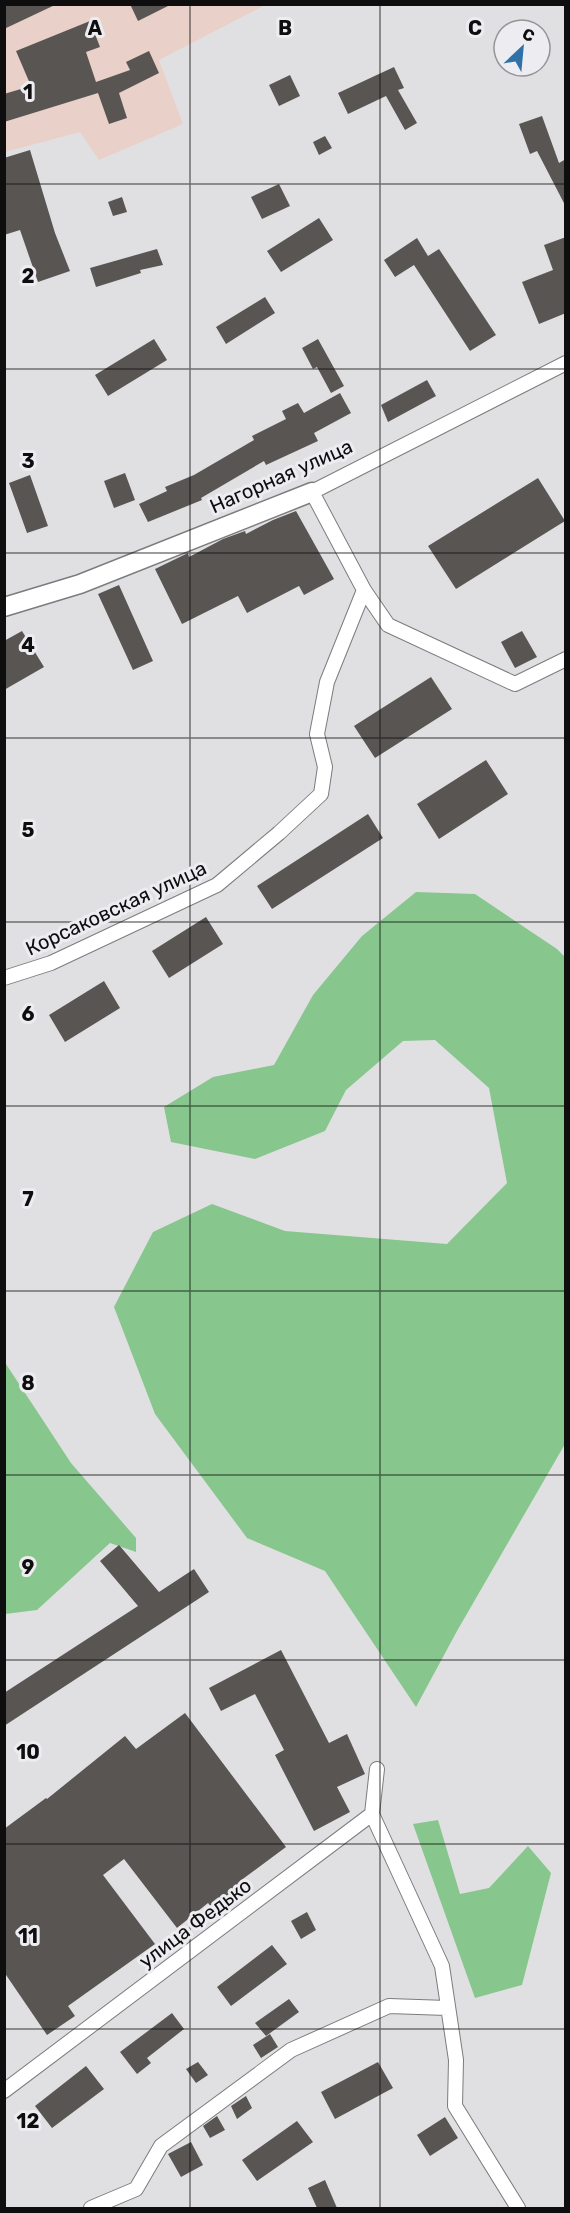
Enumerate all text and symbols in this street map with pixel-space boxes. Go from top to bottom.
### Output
text: A [88,16,103,40]
text: B [278,16,292,40]
text: C [468,16,482,40]
north arrow [492,18,552,78]
text: С [519,24,538,46]
text: 1 [23,80,33,104]
text: 2 [22,264,35,288]
street label: Нагорная улица [206,434,356,518]
text: 3 [21,449,35,473]
text: 4 [21,633,35,657]
text: 5 [22,818,35,842]
street label: Корсаковская улица [22,856,210,960]
text: 6 [21,1002,35,1026]
text: 7 [22,1187,34,1211]
text: 8 [21,1371,35,1395]
text: 9 [22,1555,35,1579]
text: 10 [16,1740,40,1764]
street label: улица Федько [134,1873,256,1973]
text: 11 [18,1924,38,1948]
text: 12 [17,2109,39,2133]

